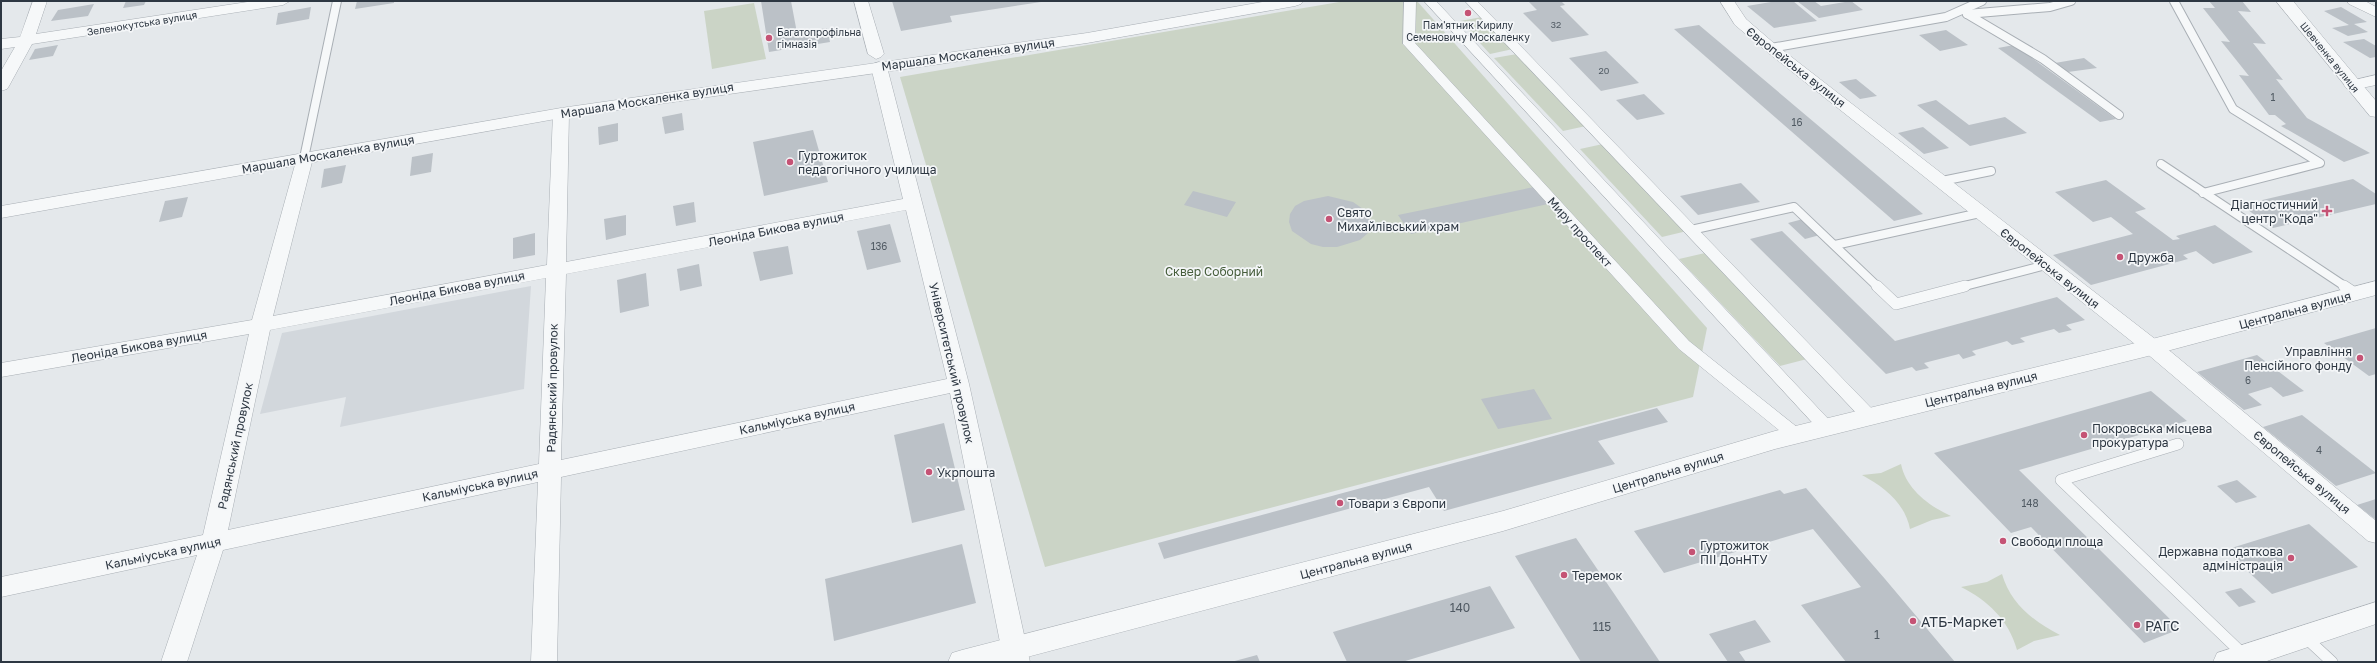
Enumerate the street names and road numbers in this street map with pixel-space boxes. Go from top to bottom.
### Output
street label: Зеленокутська вулиця [86,8,198,38]
street label: Шевченка вулиця [2298,19,2362,95]
street label: Європейська вулиця [1743,23,1849,111]
street label: Маршала Москаленка вулиця [880,34,1056,74]
street label: Маршала Москаленка вулиця [559,79,735,121]
street label: Маршала Москаленка вулиця [241,131,415,177]
street label: Миру проспект [1544,194,1616,270]
street label: Леоніда Бикова вулиця [707,208,845,250]
street label: Європейська вулиця [1997,224,2103,312]
street label: Леоніда Бикова вулиця [388,267,526,309]
street label: Університетський провулок [926,281,978,445]
street label: Центральна вулиця [2237,288,2353,332]
street label: Радянський провулок [543,323,561,453]
street label: Леоніда Бикова вулиця [70,327,208,365]
street label: Центральна вулиця [1923,368,2039,410]
street label: Радянський провулок [214,381,256,511]
street label: Кальміуська вулиця [738,398,856,438]
street label: Європейська вулиця [2250,427,2354,517]
street label: Центральна вулиця [1611,448,1725,496]
street label: Кальміуська вулиця [421,465,539,505]
street label: Кальміуська вулиця [104,533,222,573]
street label: Центральна вулиця [1298,538,1414,582]

